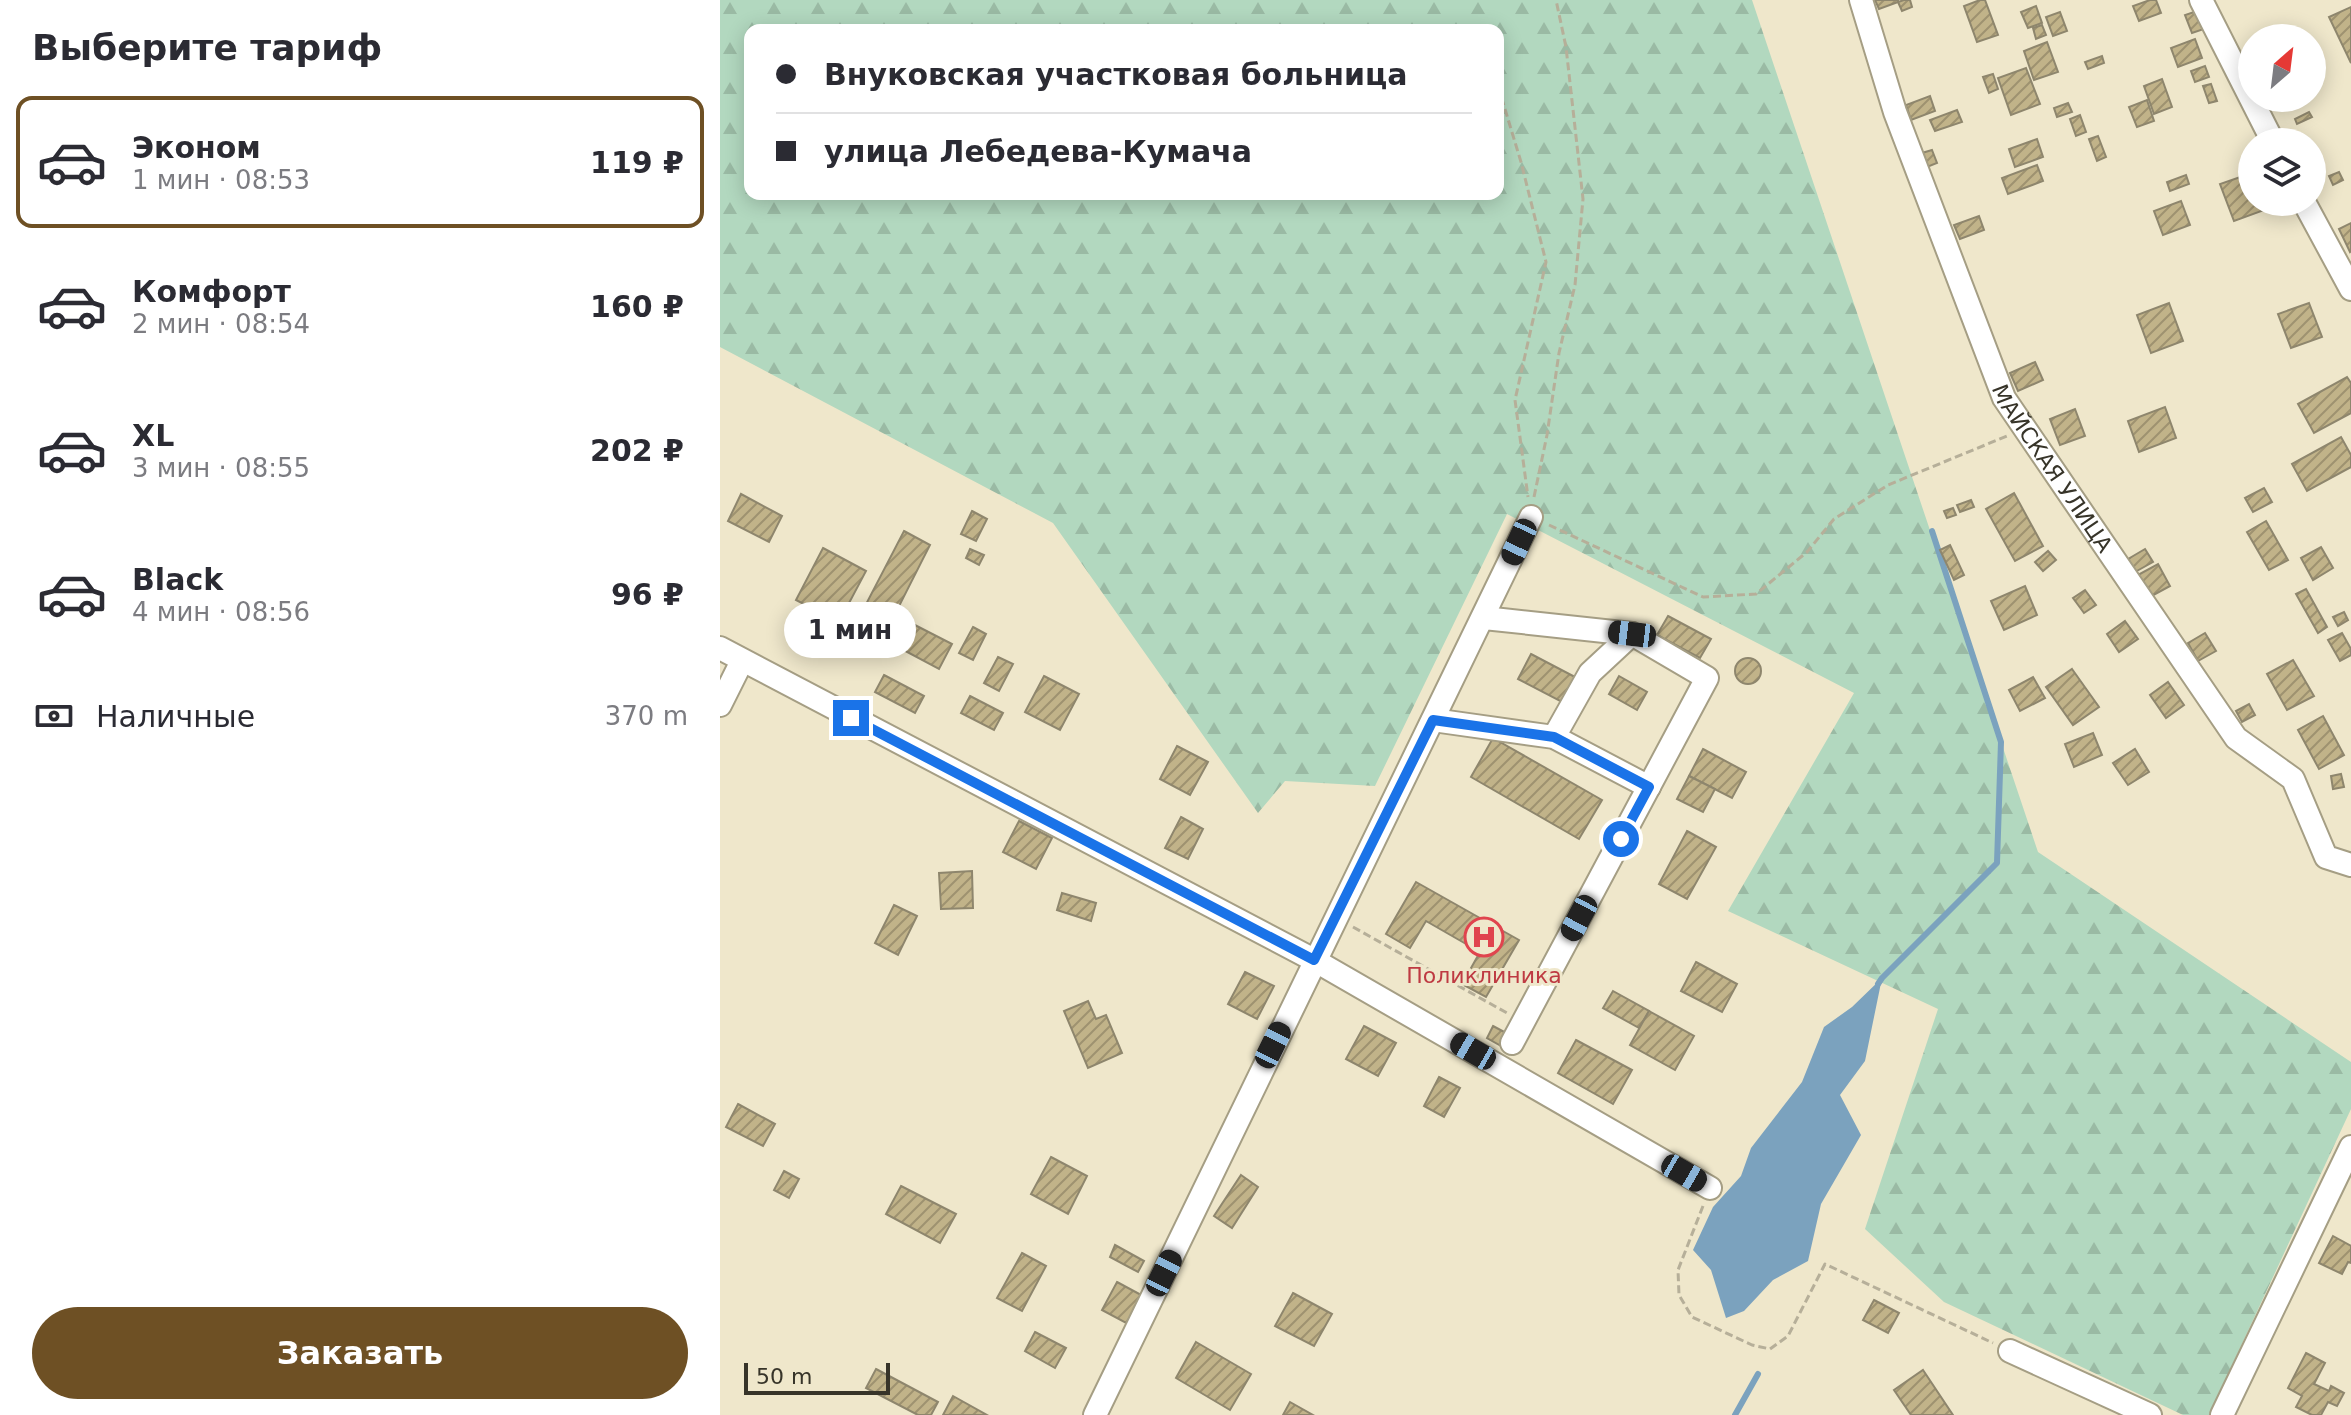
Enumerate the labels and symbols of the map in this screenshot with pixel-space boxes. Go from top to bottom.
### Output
north arrow [2238,24,2326,112]
street label: МАЙСКАЯ УЛИЦА [1987,381,2117,557]
car [1498,515,1540,569]
callout: 1 мин [785,602,917,658]
car [1607,619,1657,649]
route end [833,700,869,736]
route start [1603,821,1639,857]
car [1557,891,1601,945]
hospital icon: Поликлиника [1463,916,1505,958]
place label: Поликлиника [1406,963,1562,988]
car [1252,1018,1294,1072]
car [1446,1029,1500,1073]
car [1657,1151,1711,1195]
car [1143,1246,1185,1300]
scale bar [744,1359,890,1395]

